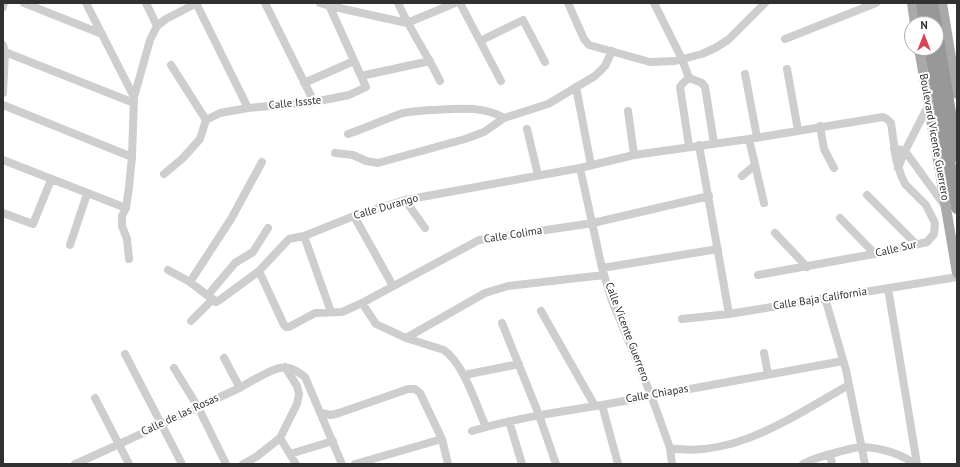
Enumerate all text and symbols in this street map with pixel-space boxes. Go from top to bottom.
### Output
north arrow [904,16,944,56]
text: N [920,18,928,32]
street label: Boulevard Vicente Guerrero [916,72,952,202]
street label: Calle Issste [268,94,322,112]
street label: Calle Durango [352,191,420,223]
street label: Calle Colima [483,224,543,246]
street label: Calle Sur [874,238,918,260]
street label: Calle Vicente Guerrero [602,281,652,383]
street label: Calle Baja California [772,285,868,313]
street label: Calle Chiapas [625,382,689,406]
street label: Calle de las Rosas [139,391,221,439]

